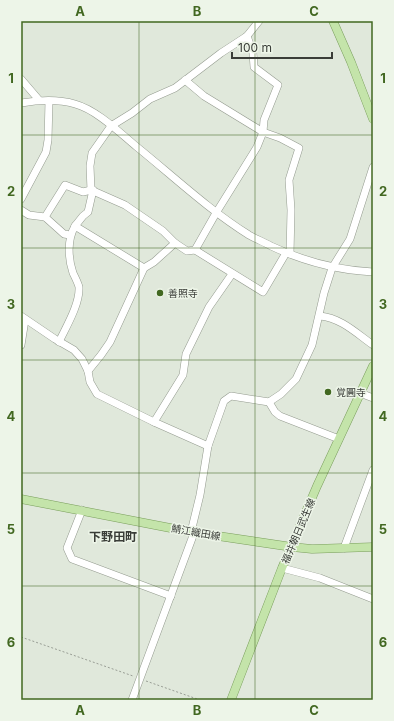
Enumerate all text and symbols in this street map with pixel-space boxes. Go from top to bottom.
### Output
text: A [75,3,85,19]
text: B [193,3,202,19]
text: C [309,3,319,19]
scale bar [232,34,332,60]
text: 100 m [238,40,272,55]
text: 1 [8,70,14,86]
text: 1 [380,70,386,86]
text: 2 [7,183,15,199]
text: 2 [379,183,387,199]
place label: 善照寺 [168,287,198,299]
marker: 善照寺 [155,288,165,298]
text: 3 [7,296,15,312]
text: 3 [379,296,387,312]
place label: 覚圓寺 [336,386,366,398]
marker: 覚圓寺 [323,387,333,397]
text: 4 [7,408,16,424]
text: 4 [379,408,388,424]
street label: 福井朝日武生線 [279,496,317,566]
text: 5 [7,521,15,537]
text: 5 [379,521,387,537]
street label: 鯖江織田線 [170,522,222,542]
district label: 下野田町 [89,529,137,544]
text: 6 [7,634,15,650]
text: 6 [379,634,387,650]
text: A [75,702,85,718]
text: B [193,702,202,718]
text: C [309,702,319,718]

